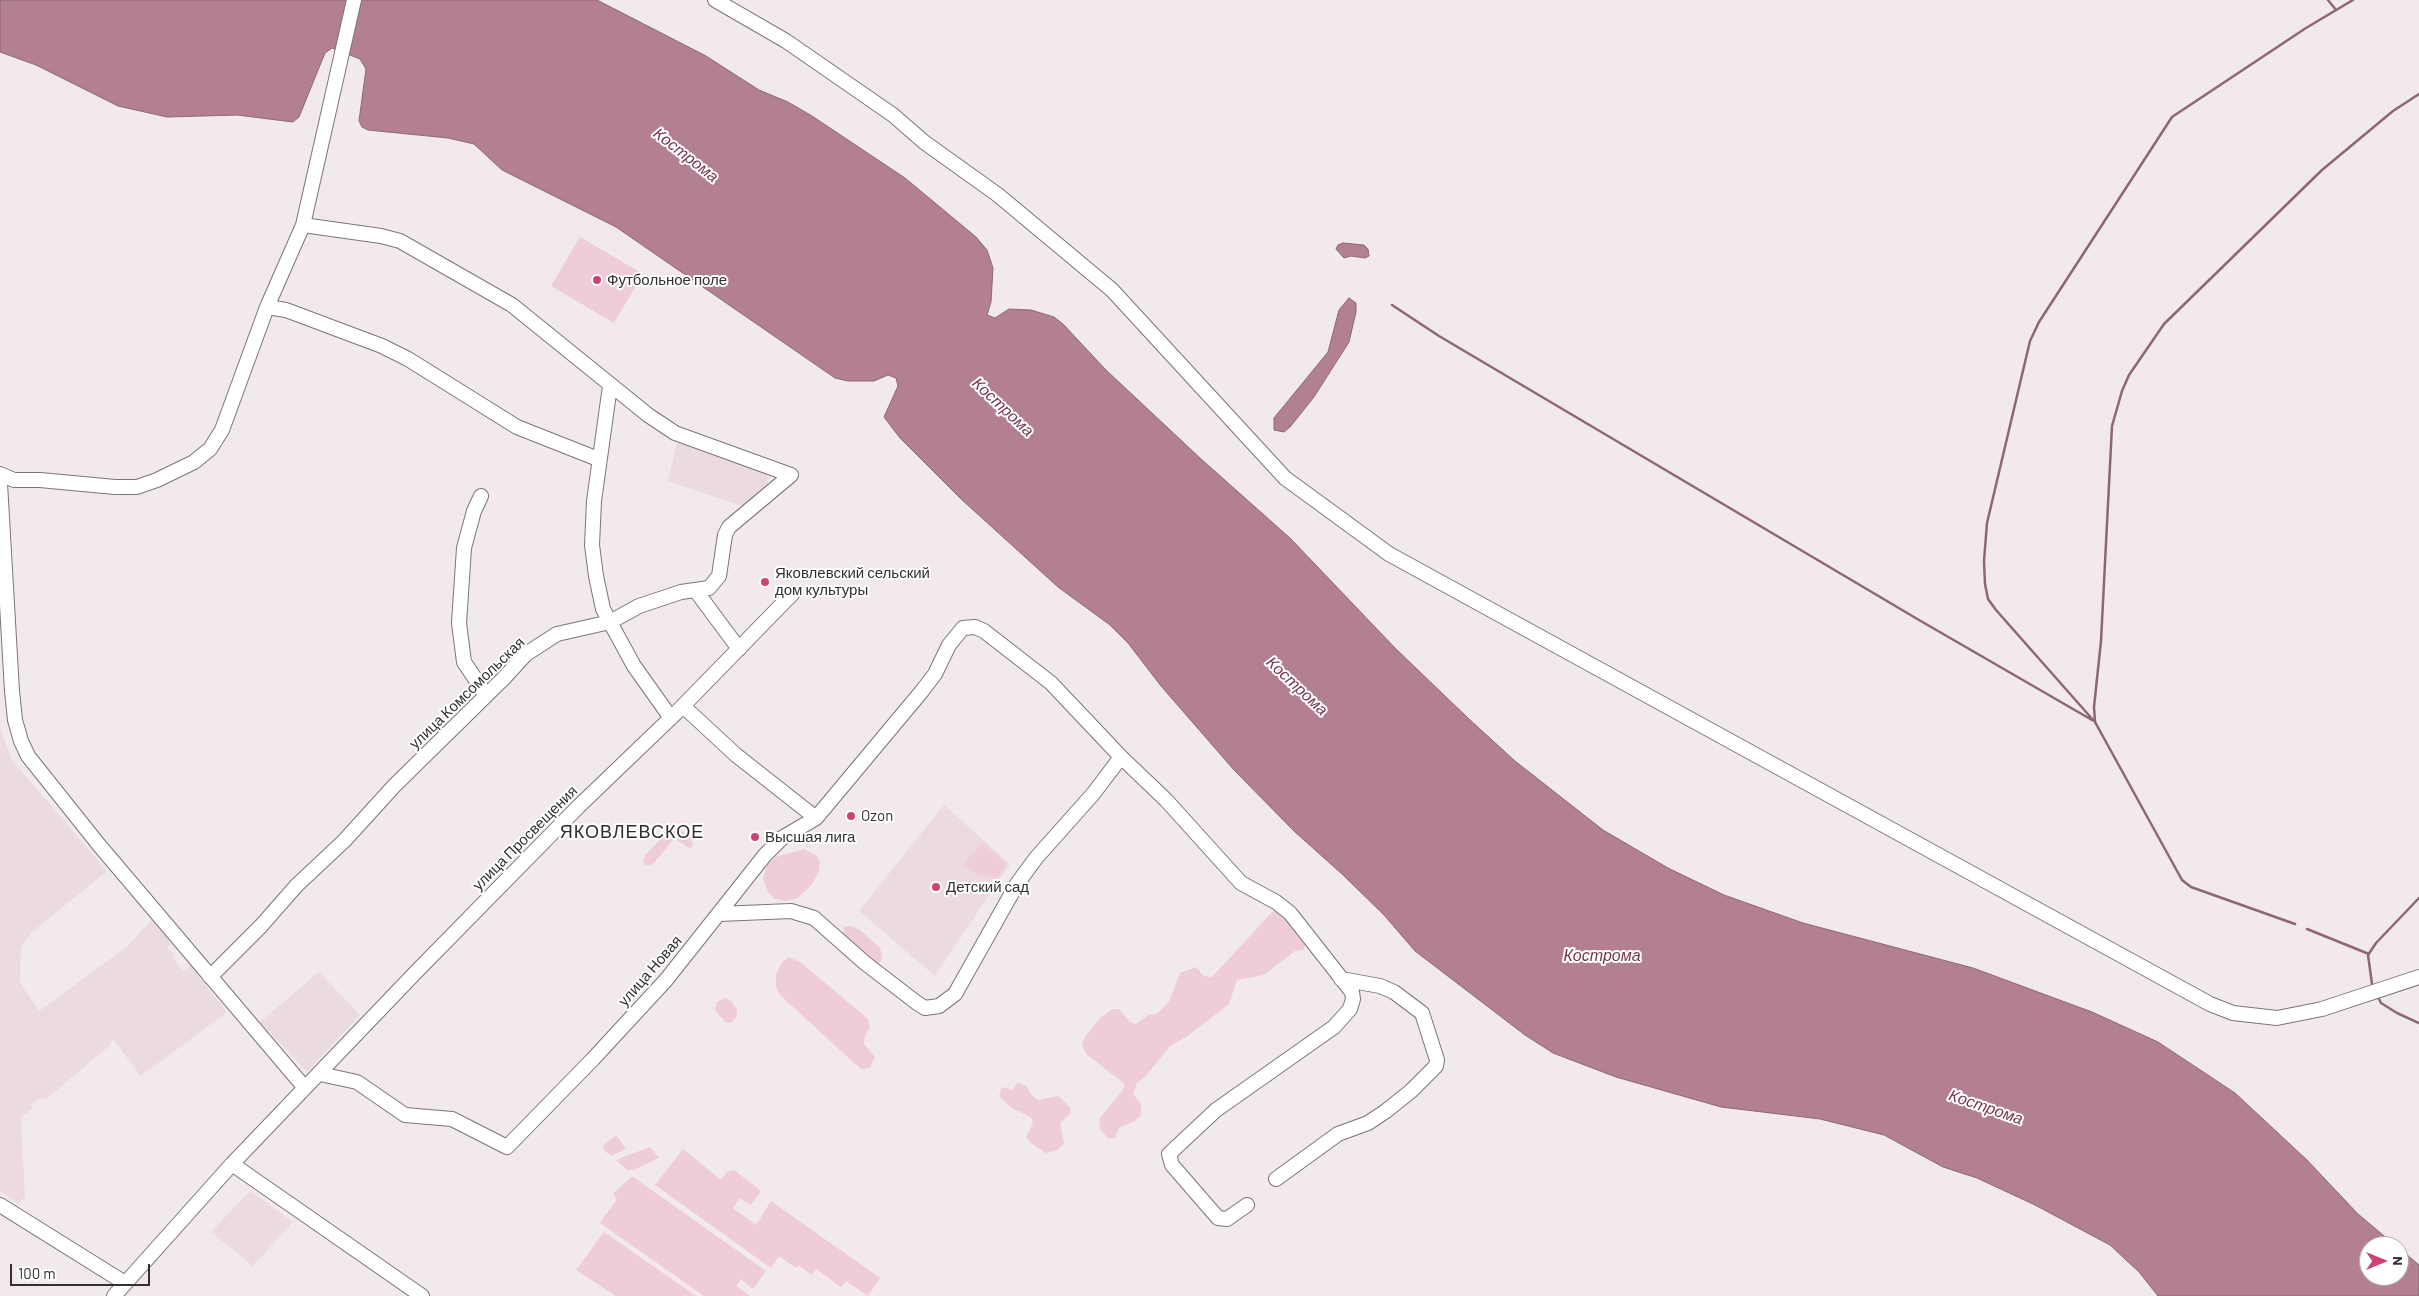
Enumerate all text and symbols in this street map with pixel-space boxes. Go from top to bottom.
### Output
water label: Кострома [650,124,722,186]
place label: Футбольное поле [607,271,727,289]
marker: Футбольное поле [591,274,603,286]
water label: Кострома [968,374,1038,440]
place label: Яковлевский сельский дом культуры [775,564,930,599]
marker: Яковлевский сельский дом культуры [759,576,771,588]
street label: улица Комсомольская [406,633,528,753]
water label: Кострома [1262,653,1332,719]
street label: улица Просвещения [469,782,581,894]
place label: Ozon [861,807,893,825]
marker: Ozon [845,810,857,822]
district label: ЯКОВЛЕВСКОЕ [558,821,706,843]
place label: Высшая лига [765,828,855,846]
marker: Высшая лига [749,831,761,843]
place label: Детский сад [946,878,1029,896]
marker: Детский сад [930,881,942,893]
street label: улица Новая [614,932,686,1010]
water label: Кострома [1563,946,1641,966]
water label: Кострома [1946,1085,2026,1129]
north arrow [2359,1236,2409,1286]
scale bar [12,1254,152,1286]
text: N [2390,1256,2407,1266]
text: 100 m [18,1264,56,1282]

